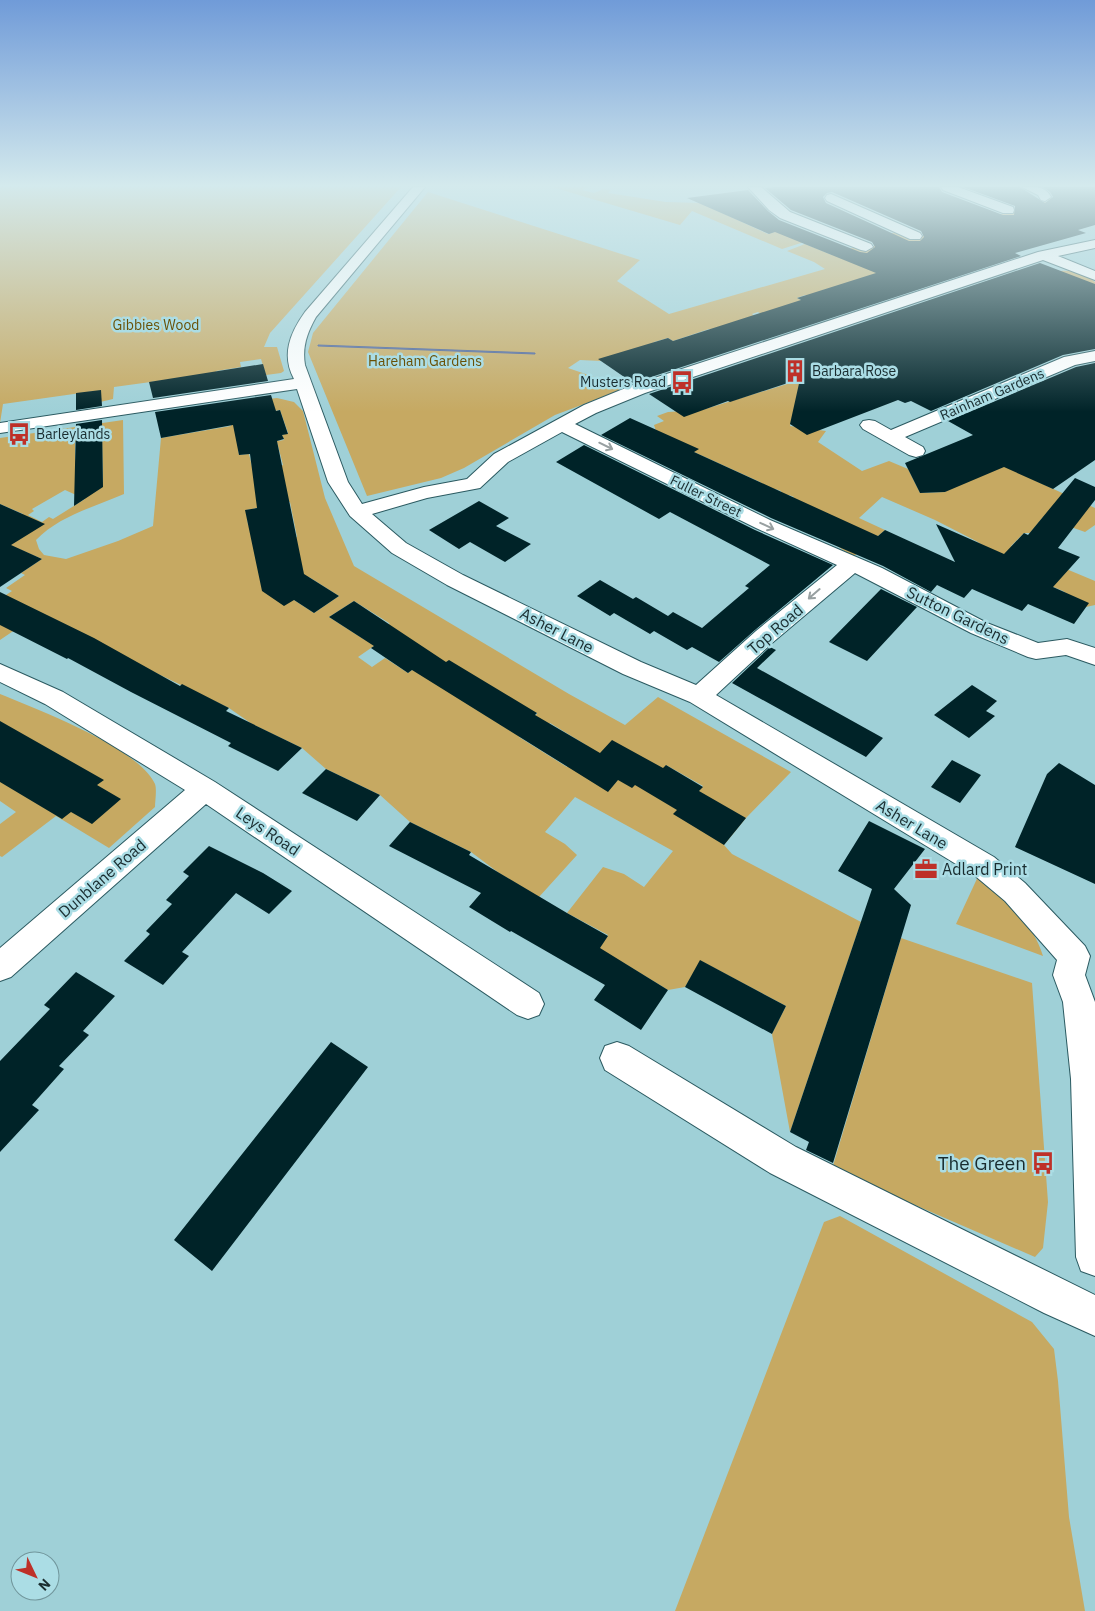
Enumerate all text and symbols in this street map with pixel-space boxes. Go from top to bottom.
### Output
park label: Gibbies Wood [113,316,199,334]
park label: Hareham Gardens [368,352,482,370]
building icon: Barbara Rose [782,358,808,384]
place label: Barbara Rose [812,362,897,380]
street label: Rainham Gardens [937,364,1047,424]
bus stop icon: Musters Road [669,369,695,395]
place label: Musters Road [580,373,666,391]
bus stop icon: Barleylands [6,421,32,447]
place label: Barleylands [36,425,111,443]
one-way arrow [598,442,613,452]
street label: Fuller Street [667,471,745,521]
one-way arrow [759,521,774,531]
street label: Sutton Gardens [903,582,1013,648]
one-way arrow [808,588,821,599]
street label: Top Road [743,600,807,658]
street label: Asher Lane [517,603,597,657]
street label: Asher Lane [873,795,952,853]
street label: Leys Road [232,802,304,860]
street label: Dunblane Road [54,835,150,921]
office icon: Adlard Print [913,856,939,882]
place label: Adlard Print [942,859,1027,879]
bus stop icon: The Green [1030,1150,1056,1176]
place label: The Green [938,1151,1026,1175]
north arrow [10,1551,60,1601]
text: N [34,1575,55,1595]

